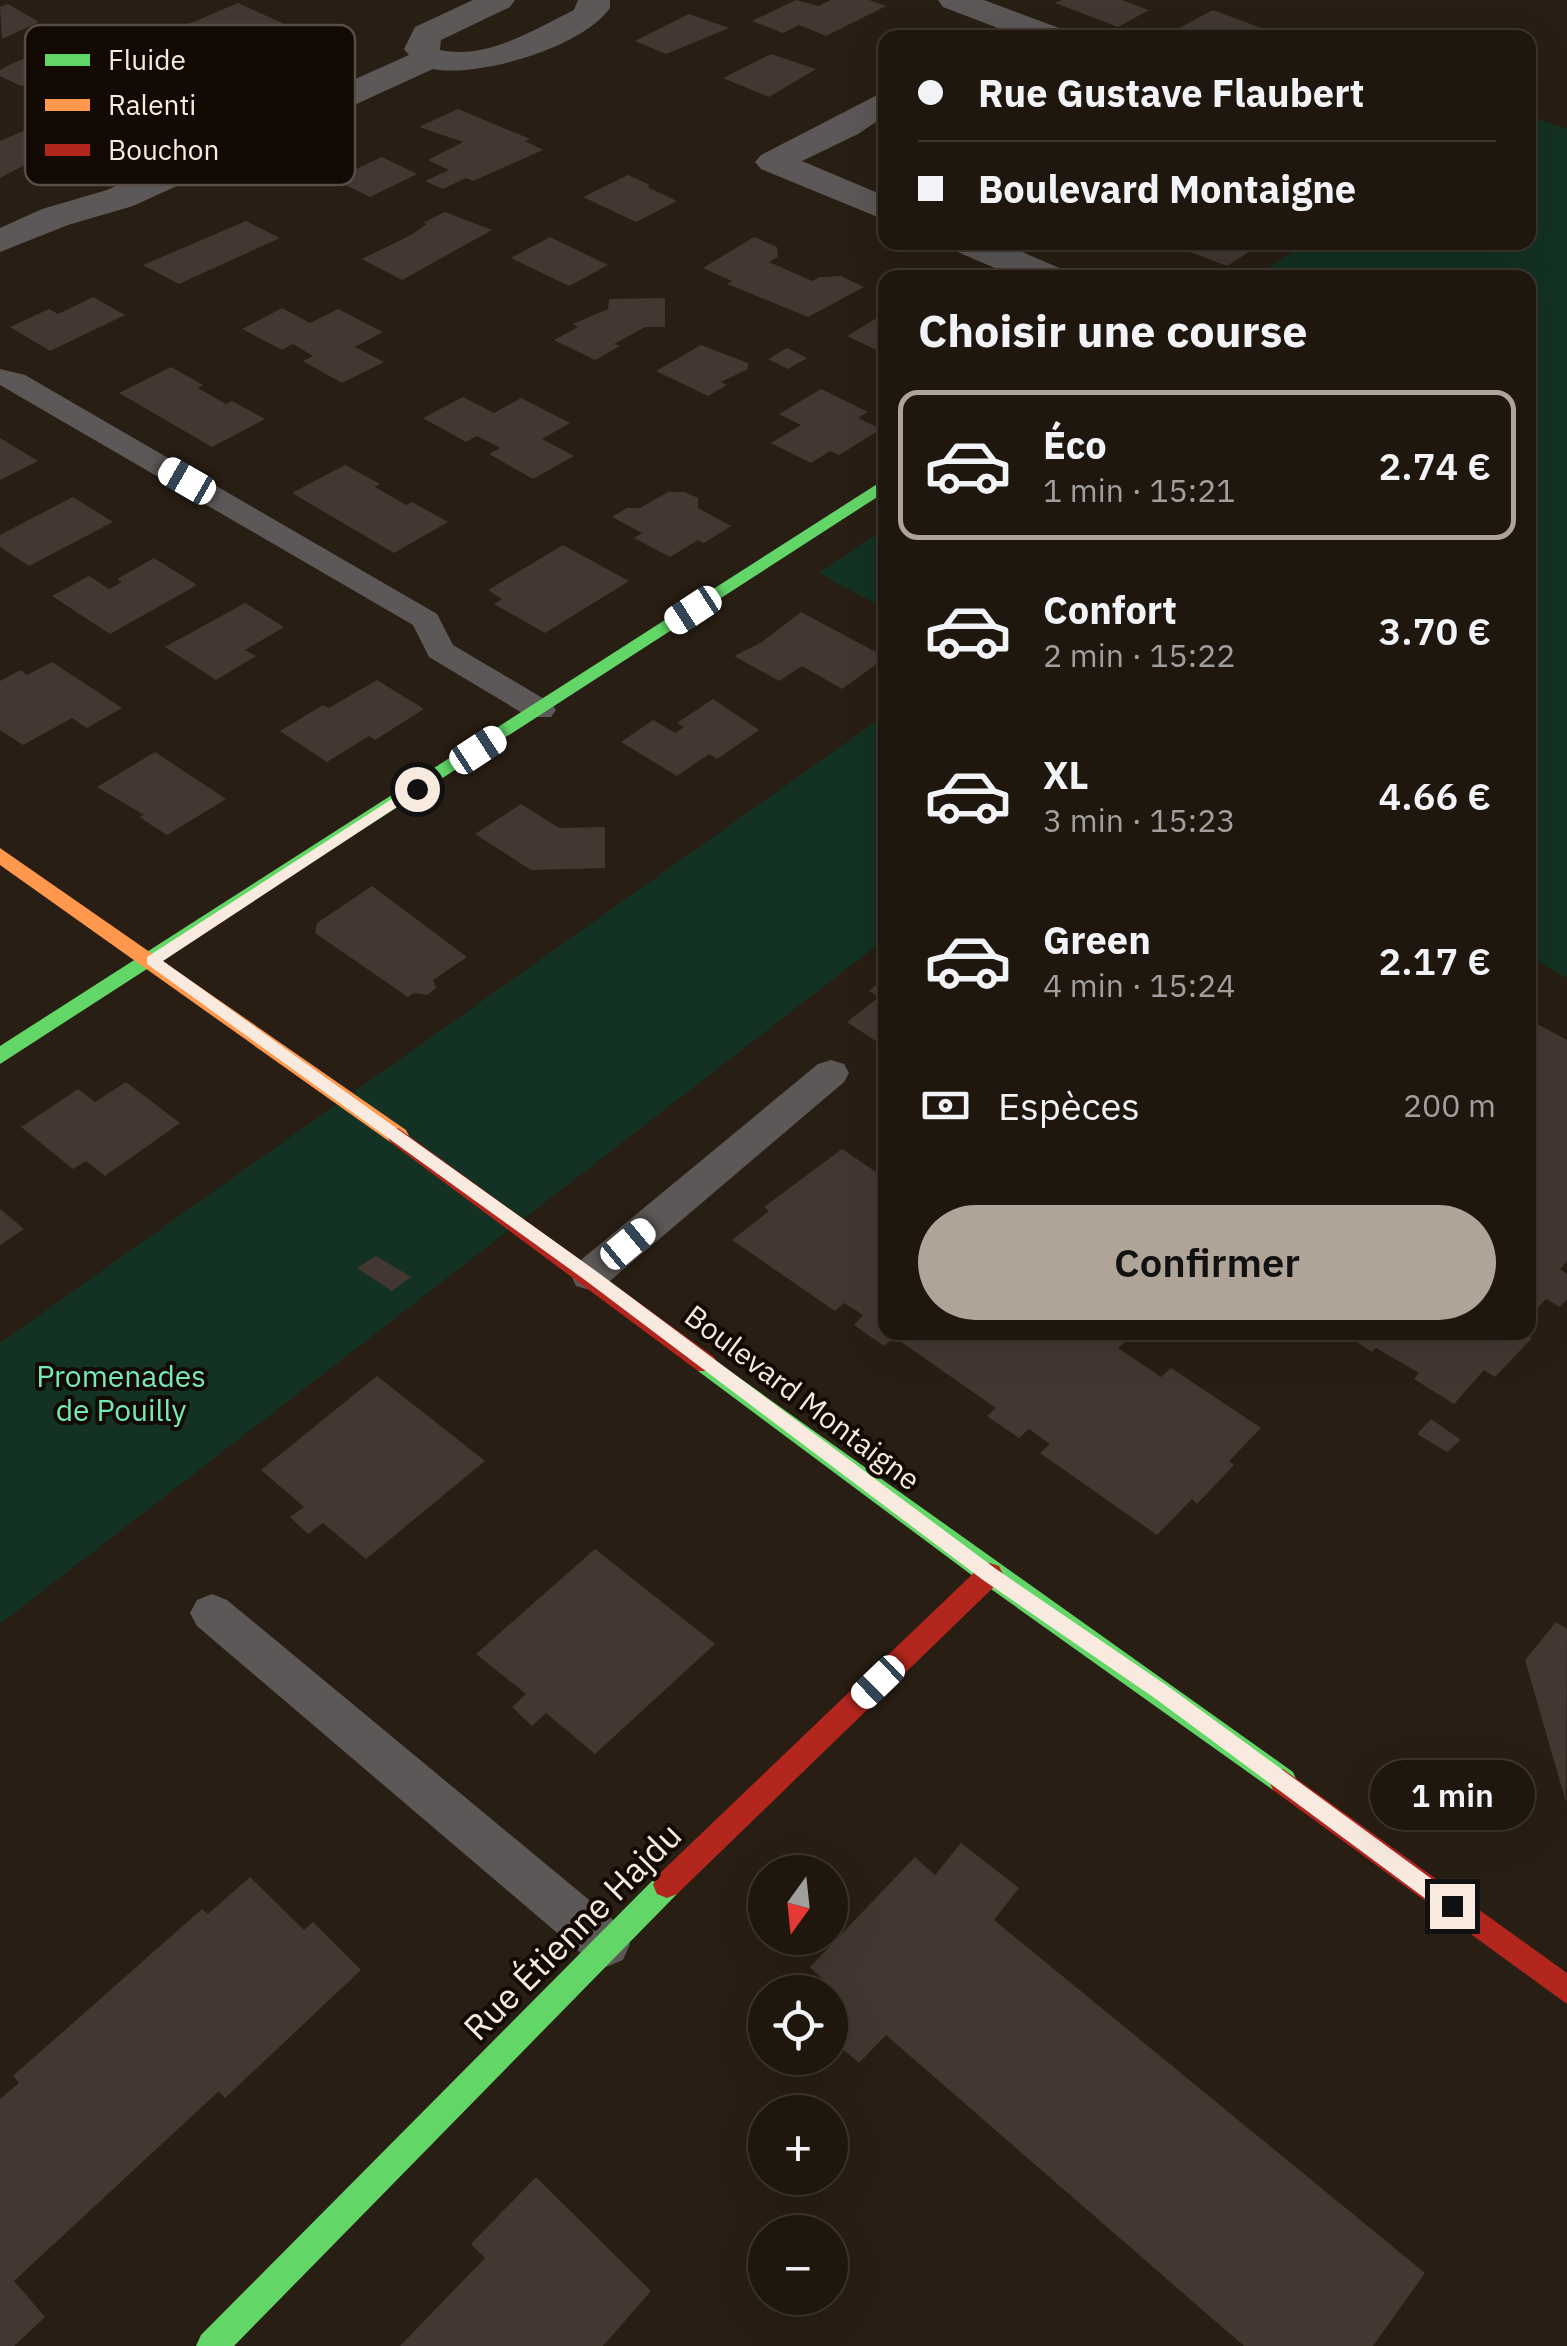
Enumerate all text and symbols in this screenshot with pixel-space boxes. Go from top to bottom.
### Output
legend [25,25,355,185]
text: Fluide [108,41,186,78]
text: Rue Gustave Flaubert [978,68,1364,117]
text: Ralenti [108,86,196,123]
text: Bouchon [108,131,219,168]
text: Boulevard Montaigne [978,164,1356,213]
text: Choisir une course [918,301,1308,359]
icon: car [923,420,1013,510]
text: Éco [1043,420,1107,469]
text: 2.74 € [1378,441,1491,490]
car [154,453,220,509]
text: 1 min · 15:21 [1043,469,1236,511]
car [660,581,726,639]
icon: car [923,585,1013,675]
text: Confort [1043,585,1177,634]
text: 3.70 € [1378,606,1491,655]
text: 2 min · 15:22 [1043,634,1236,676]
car [445,721,511,779]
icon: car [923,750,1013,840]
text: XL [1043,750,1089,799]
route start [395,767,440,812]
text: 4.66 € [1378,771,1491,820]
text: 3 min · 15:23 [1043,799,1236,841]
icon: car [923,915,1013,1005]
text: Green [1043,915,1151,964]
text: 2.17 € [1378,936,1491,985]
text: 4 min · 15:24 [1043,964,1236,1006]
icon: cash [918,1078,973,1133]
text: Espèces [998,1081,1140,1130]
text: 200 m [1403,1084,1496,1126]
button: Confirmer [918,1205,1496,1320]
car [595,1213,661,1275]
street label: Boulevard Montaigne [677,1296,929,1498]
park label: Promenades de Pouilly [36,1356,206,1429]
car [846,1650,910,1714]
callout: 1 min [1370,1761,1534,1831]
text: 1 min [1411,1774,1494,1816]
street label: Rue Étienne Hajdu [453,1812,691,2050]
north arrow [748,1855,848,1955]
map controls [748,1855,848,2315]
route end [1430,1884,1475,1929]
button: locate [748,1975,848,2075]
button: + [748,2095,848,2195]
button: − [748,2215,848,2315]

